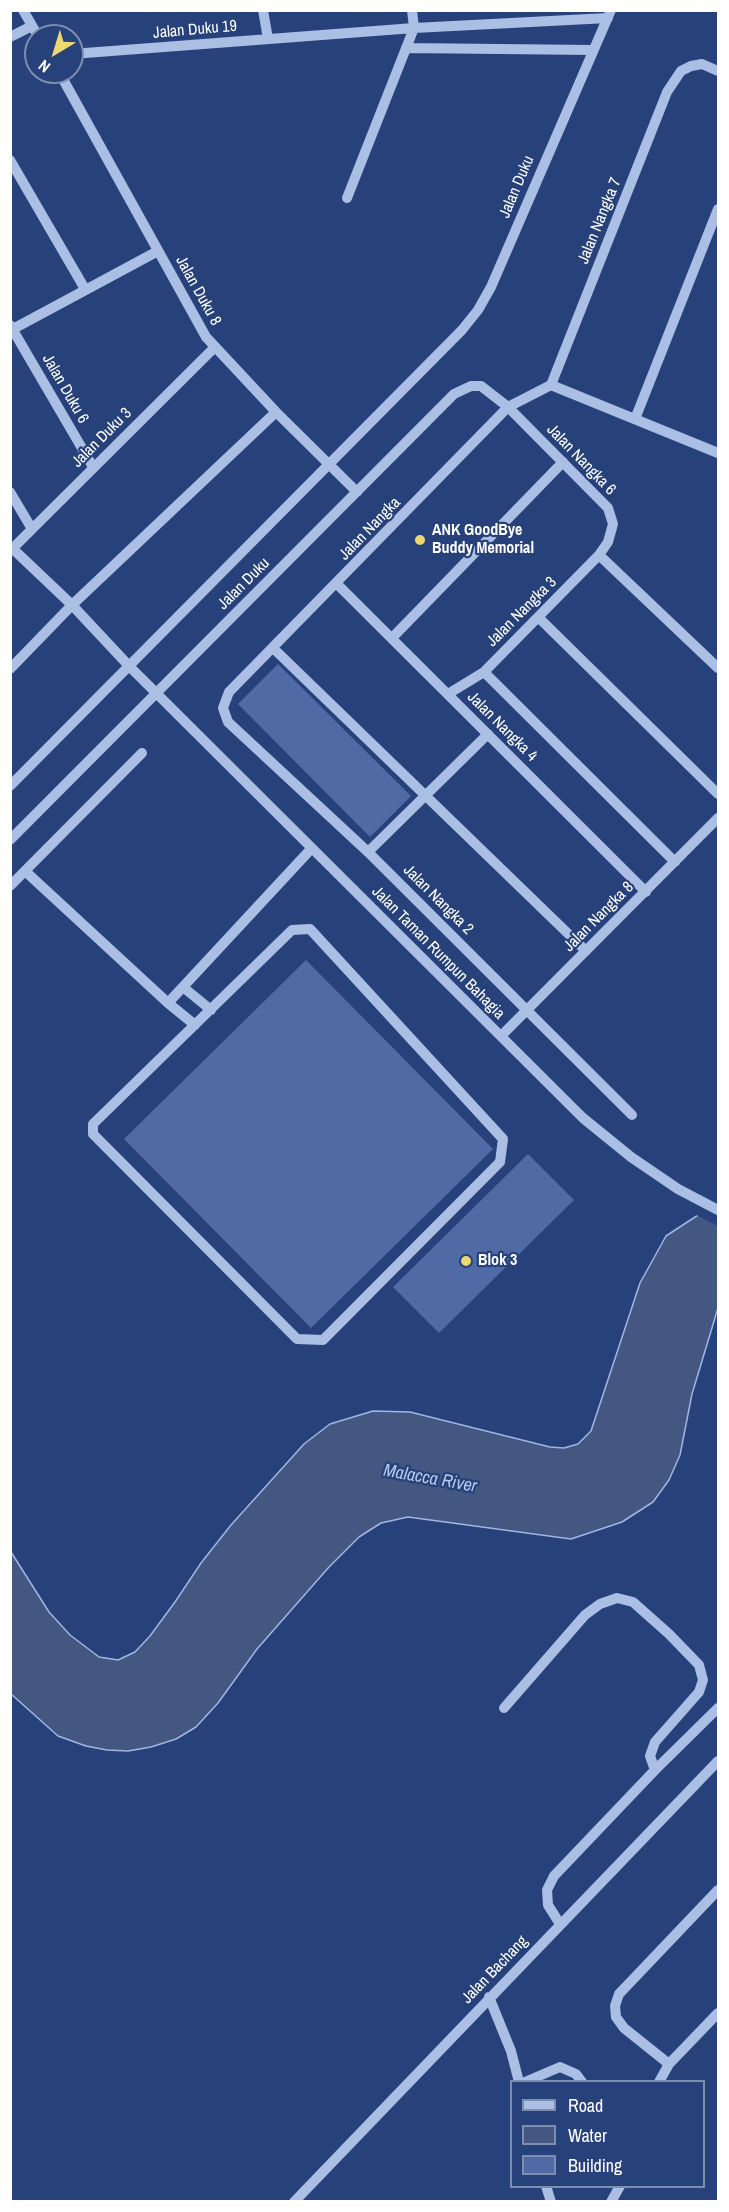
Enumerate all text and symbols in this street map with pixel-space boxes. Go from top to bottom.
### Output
street label: Jalan Duku 19 [152,17,238,43]
north arrow [24,24,84,84]
text: N [34,55,55,78]
street label: Jalan Duku [495,153,539,221]
street label: Jalan Nangka 7 [574,175,626,267]
street label: Jalan Duku 8 [171,253,225,329]
street label: Jalan Duku 6 [38,351,92,427]
street label: Jalan Duku 3 [68,404,136,472]
street label: Jalan Nangka 6 [542,421,620,499]
street label: Jalan Nangka [335,493,405,565]
place label: ANK GoodBye Buddy Memorial [432,521,534,559]
marker: ANK GoodBye Buddy Memorial [413,533,427,547]
street label: Jalan Duku [214,554,274,614]
street label: Jalan Nangka 3 [483,573,561,651]
street label: Jalan Nangka 4 [463,688,541,766]
street label: Jalan Nangka 2 [399,861,477,939]
street label: Jalan Nangka 8 [560,878,638,956]
street label: Jalan Taman Rumpun Bahagia [367,882,509,1024]
place label: Blok 3 [478,1251,517,1271]
marker: Blok 3 [459,1254,473,1268]
water label: Malacca River [382,1460,478,1498]
street label: Jalan Bachang [458,1932,532,2008]
legend [510,2080,705,2188]
text: Road [568,2093,603,2118]
text: Water [568,2123,607,2148]
text: Building [568,2153,622,2178]

